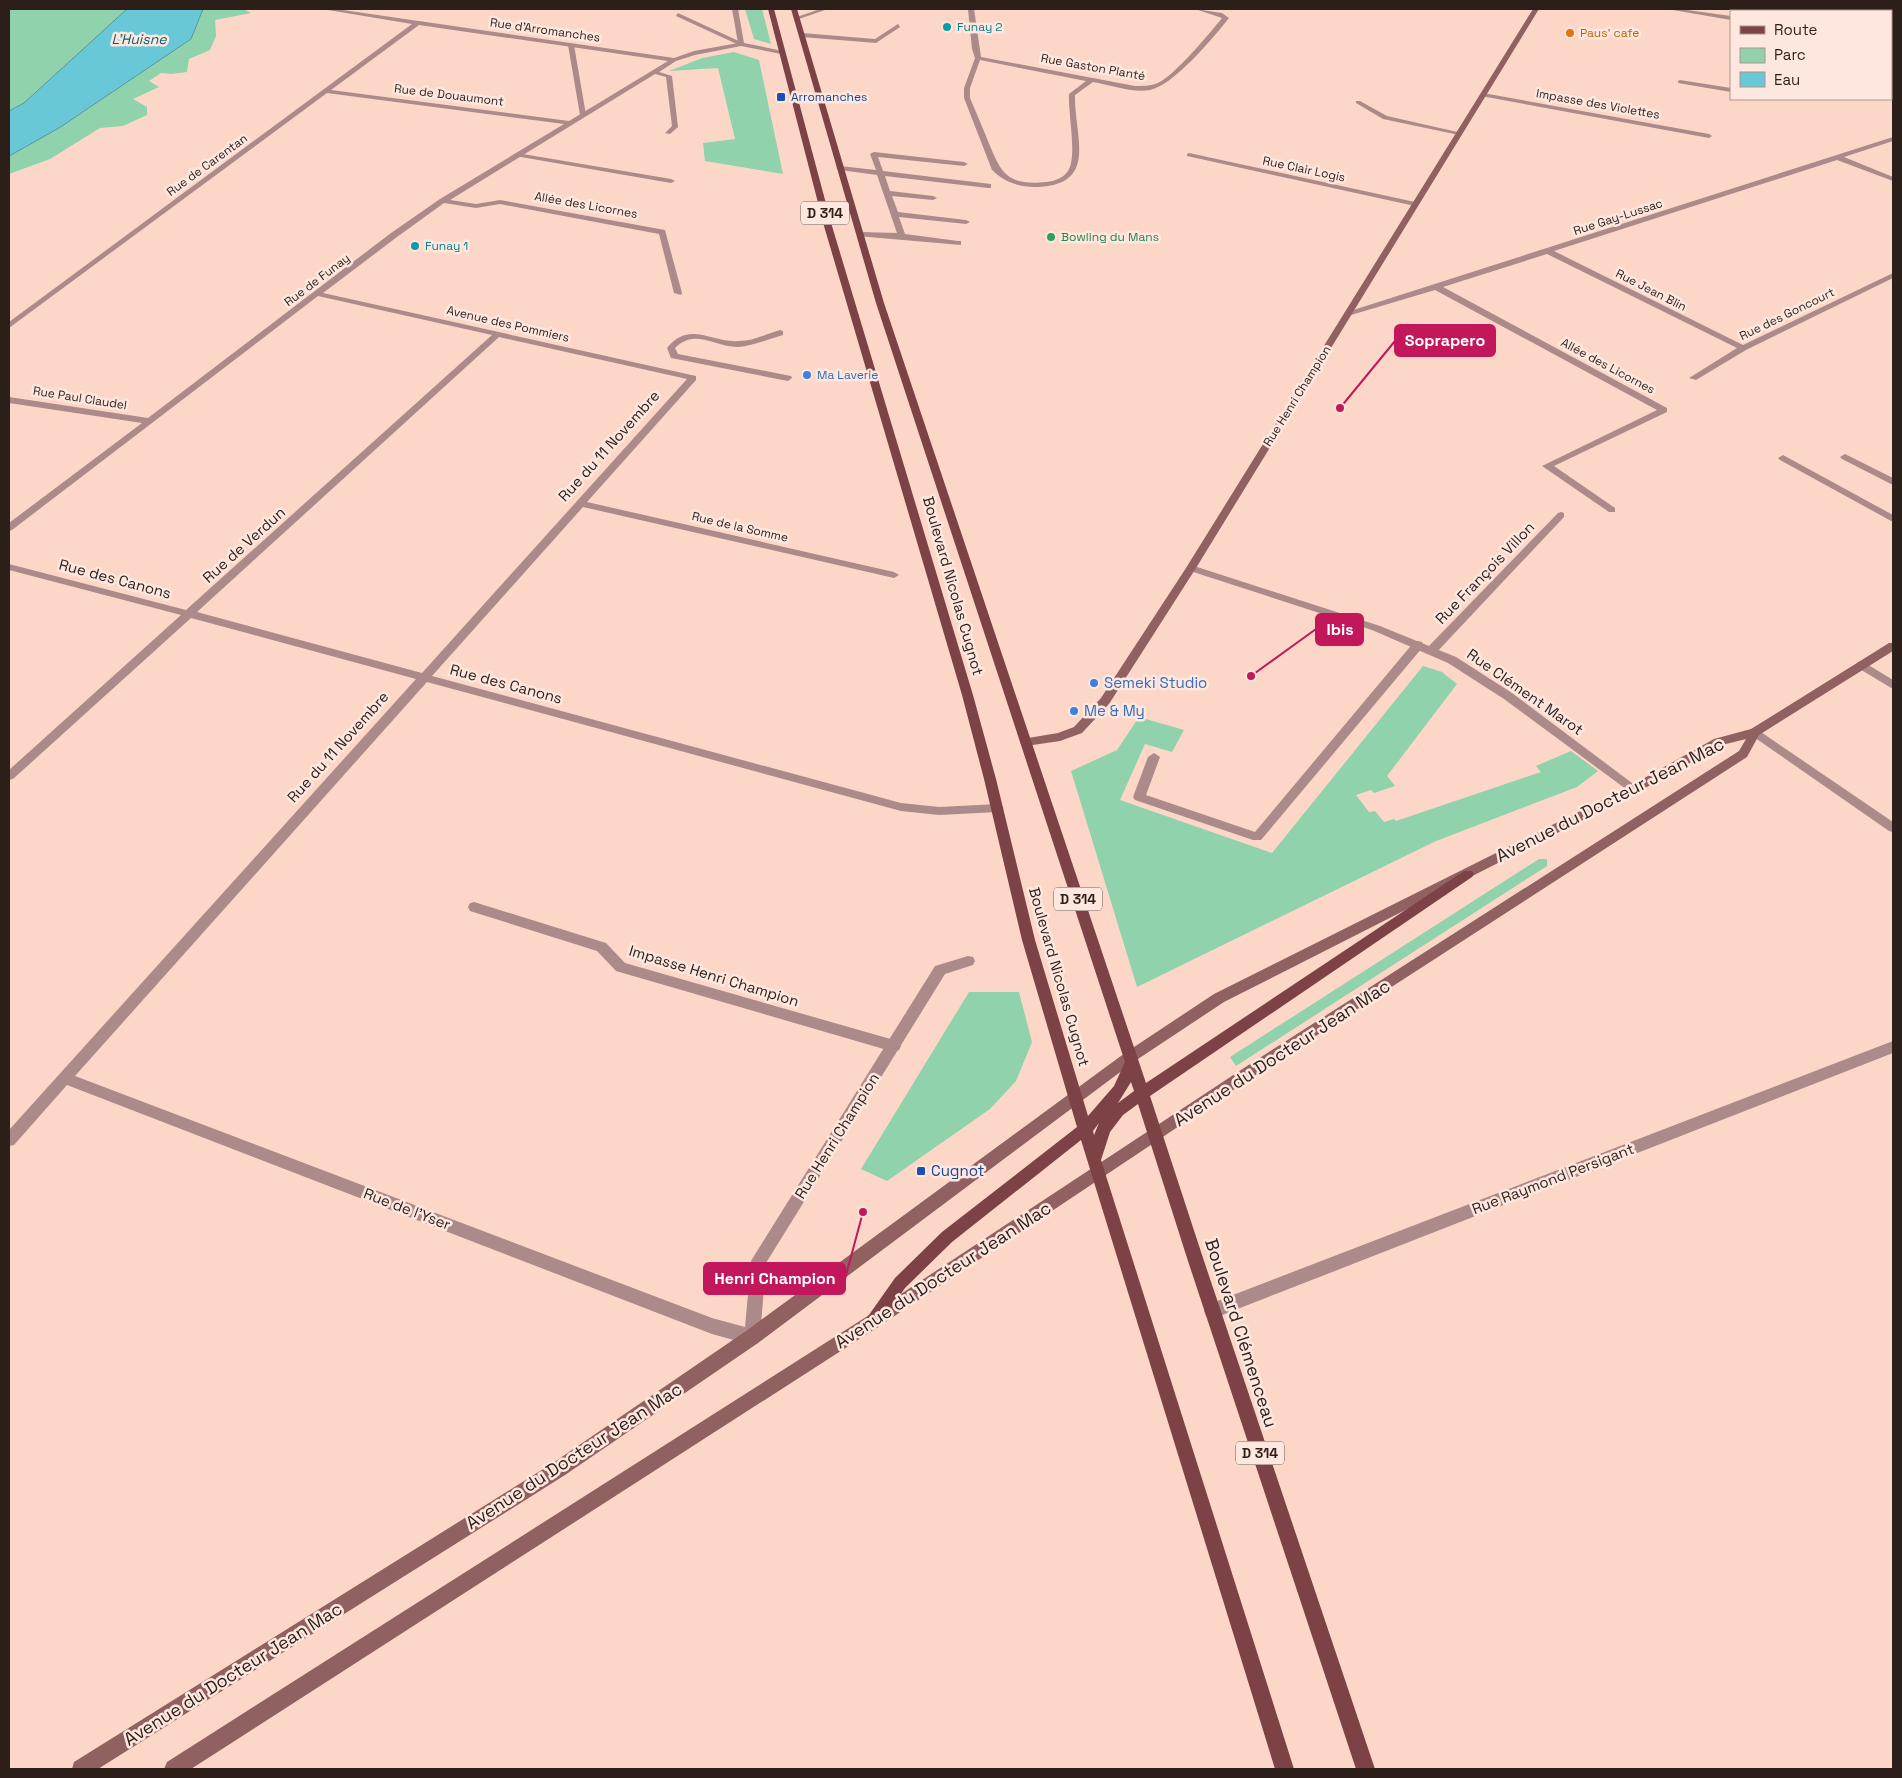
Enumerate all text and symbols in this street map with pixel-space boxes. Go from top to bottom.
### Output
legend [1730,10,1892,100]
street label: Rue d'Arromanches [489,14,601,46]
place label: Funay 2 [957,19,1003,35]
text: Route [1774,20,1818,39]
marker: Funay 2 [941,21,953,33]
place label: Paus' cafe [1580,25,1639,41]
marker: Paus' cafe [1564,27,1576,39]
water label: L'Huisne [111,30,167,48]
text: Parc [1774,45,1806,64]
street label: Rue Gaston Planté [1039,50,1147,84]
text: Eau [1774,70,1800,89]
street label: Rue de Douaumont [393,80,505,110]
street label: Impasse des Violettes [1535,85,1661,123]
place label: Arromanches [791,89,867,105]
marker: Arromanches [775,91,787,103]
street label: Rue de Carentan [163,130,251,200]
street label: Rue Clair Logis [1261,152,1347,186]
street label: Allée des Licornes [533,188,639,222]
street label: Rue Gay-Lussac [1571,195,1665,239]
road number: D 314 [801,202,849,224]
place label: Bowling du Mans [1061,229,1159,245]
marker: Bowling du Mans [1045,231,1057,243]
place label: Funay 1 [425,238,468,254]
marker: Funay 1 [409,240,421,252]
street label: Rue de Funay [281,250,353,310]
street label: Rue Jean Blin [1613,265,1689,315]
street label: Rue des Goncourt [1737,284,1837,344]
street label: Avenue des Pommiers [445,302,571,346]
callout: Soprapero [1395,325,1495,356]
text: Soprapero [1405,330,1485,351]
street label: Allée des Licornes [1558,334,1658,398]
street label: Rue Henri Champion [1260,343,1334,449]
place label: Ma Laverie [817,367,878,383]
marker: Ma Laverie [801,369,813,381]
street label: Rue Paul Claudel [32,383,128,413]
street label: Rue du 11 Novembre [554,386,664,505]
street label: Boulevard Nicolas Cugnot [919,494,988,678]
street label: Rue de Verdun [198,503,289,587]
street label: Rue de la Somme [690,508,790,546]
street label: Rue François Villon [1431,518,1538,628]
street label: Rue des Canons [57,554,173,603]
callout: Ibis [1316,614,1363,645]
text: Ibis [1326,619,1354,640]
street label: Rue Clément Marot [1463,644,1587,739]
street label: Rue des Canons [448,659,564,708]
place label: Semeki Studio [1104,673,1207,692]
marker: Semeki Studio [1088,677,1100,689]
street label: Rue du 11 Novembre [283,687,393,806]
place label: Me & My [1084,701,1145,720]
marker: Me & My [1068,705,1080,717]
street label: Avenue du Docteur Jean Mac [1492,732,1728,867]
street label: Boulevard Nicolas Cugnot [1025,885,1094,1069]
road number: D 314 [1054,888,1102,911]
street label: Impasse Henri Champion [627,941,801,1010]
street label: Avenue du Docteur Jean Mac [1169,974,1394,1131]
street label: Rue Henri Champion [790,1069,883,1202]
street label: Rue Raymond Persigant [1469,1139,1637,1218]
place label: Cugnot [931,1161,985,1180]
marker: Cugnot [915,1165,927,1177]
street label: Rue de l'Yser [361,1183,454,1234]
street label: Avenue du Docteur Jean Mac [830,1196,1055,1353]
street label: Boulevard Clémenceau [1200,1235,1283,1430]
callout: Henri Champion [704,1263,845,1294]
text: Henri Champion [714,1268,836,1289]
street label: Avenue du Docteur Jean Mac [461,1377,686,1534]
road number: D 314 [1236,1442,1284,1465]
street label: Avenue du Docteur Jean Mac [119,1597,346,1750]

